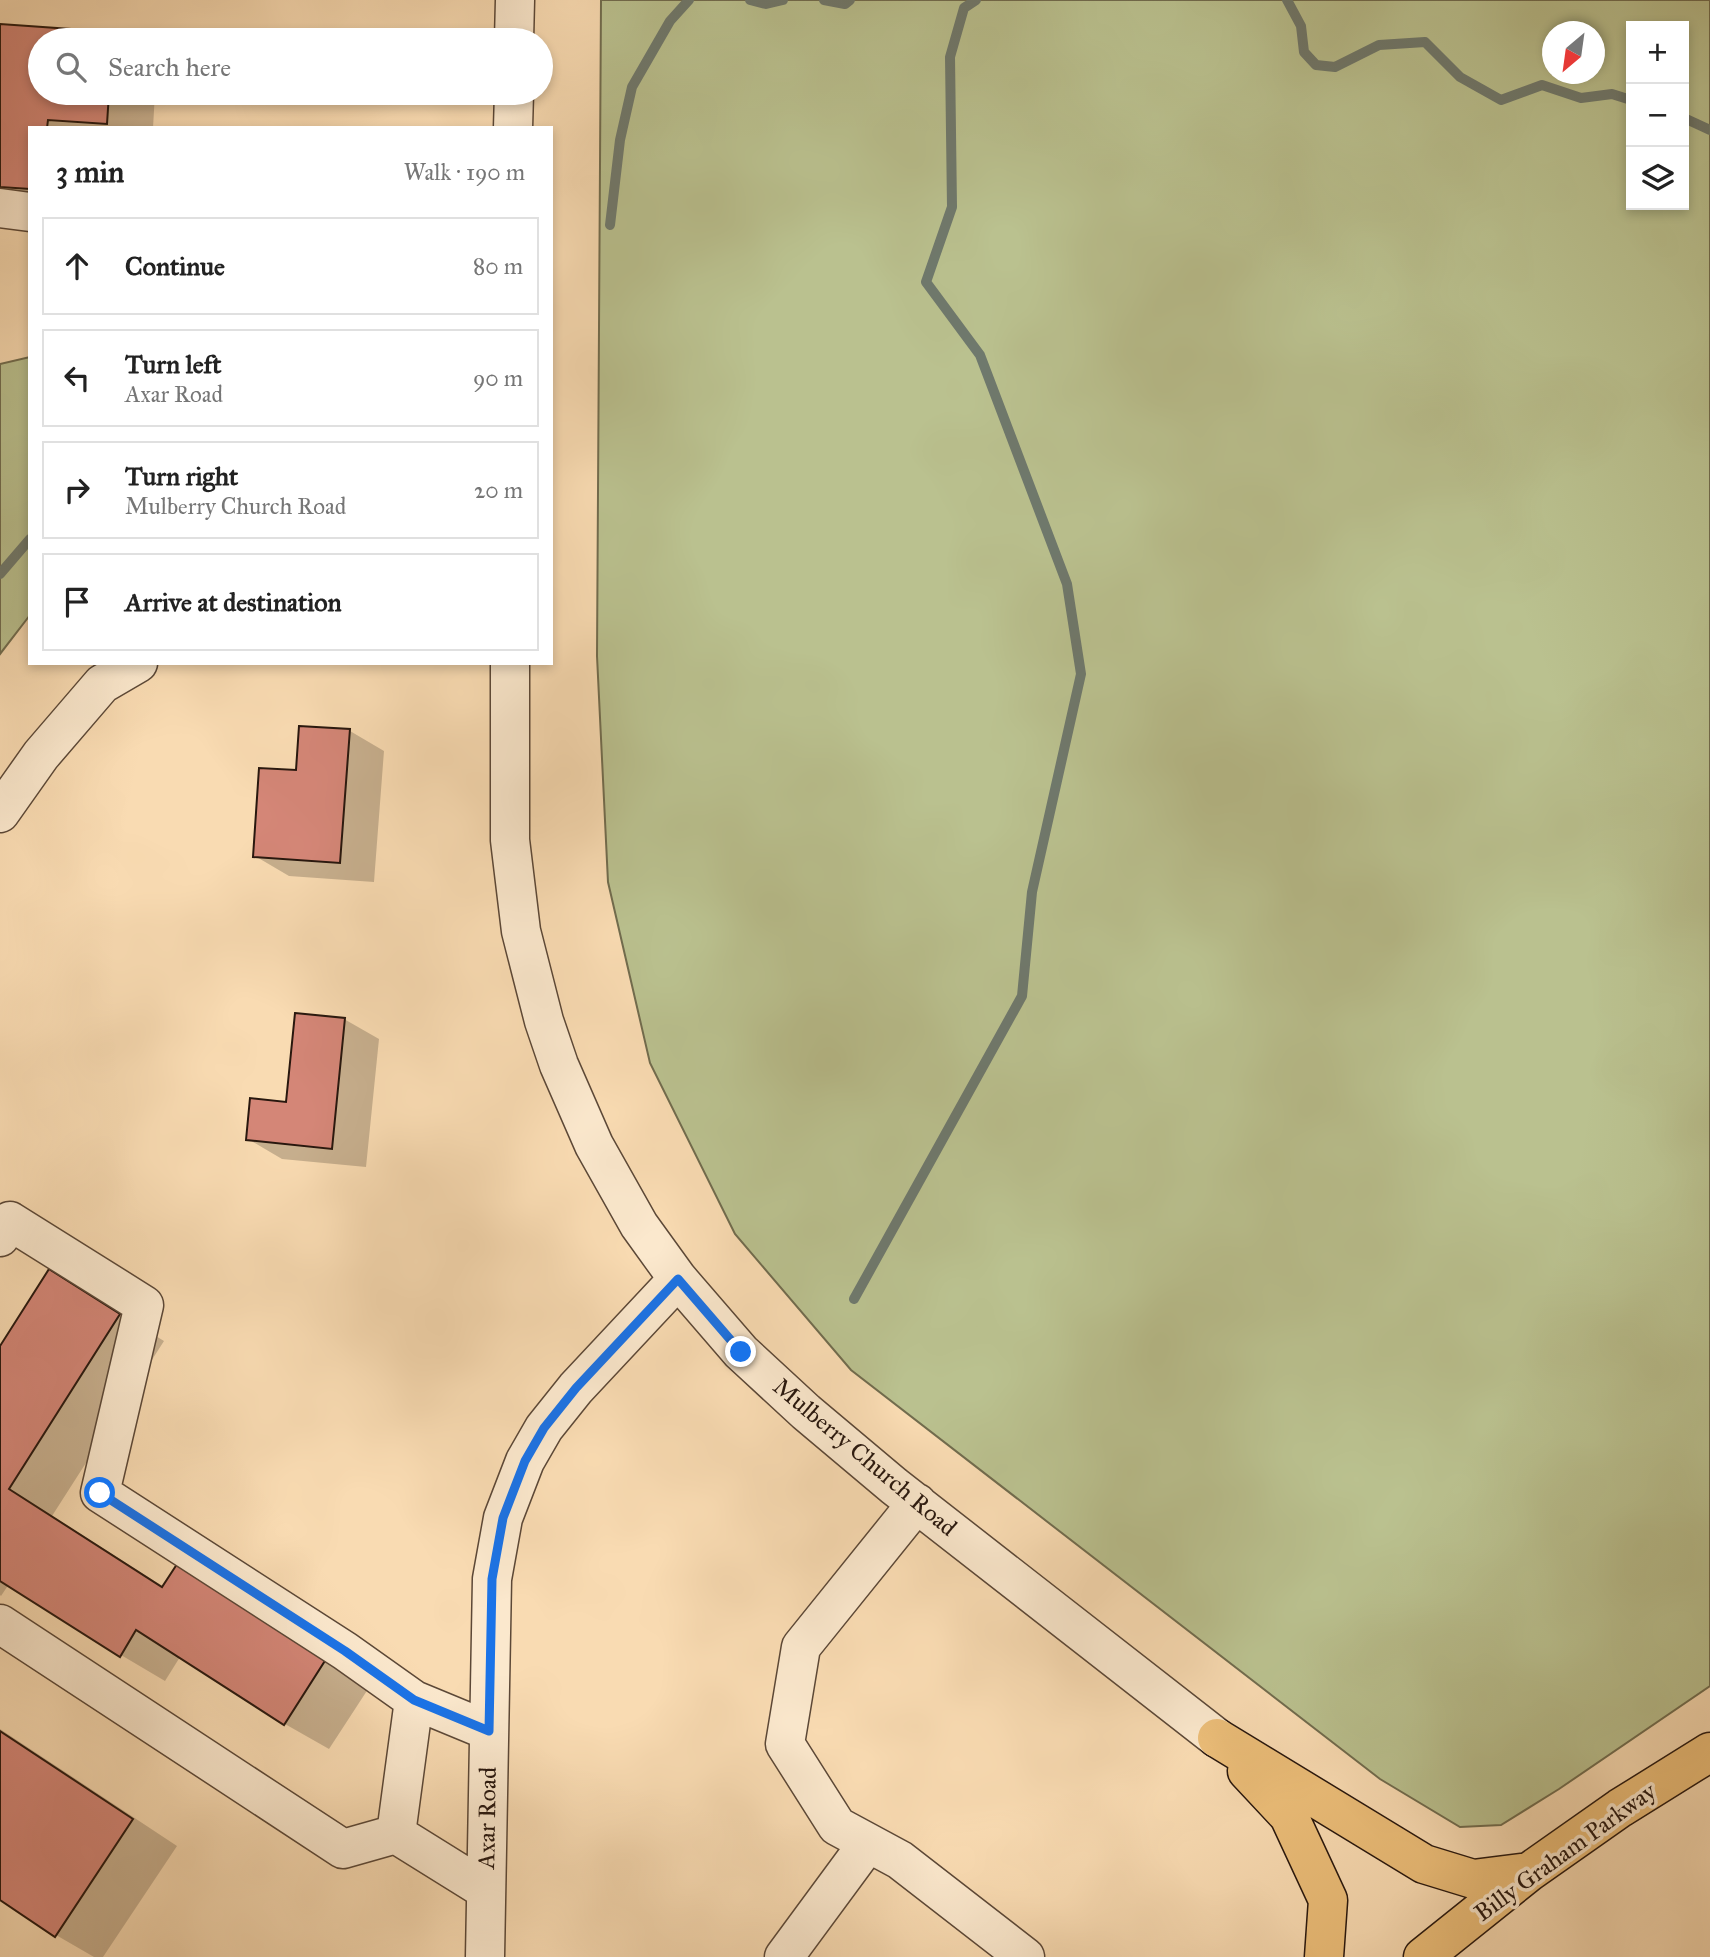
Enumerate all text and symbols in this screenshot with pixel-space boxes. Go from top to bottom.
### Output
north arrow [1542,21,1605,84]
map controls [1626,21,1689,210]
button: + [1626,21,1689,84]
search box [28,28,553,105]
icon: search [52,48,90,86]
text: Search here [108,51,231,83]
button: − [1626,84,1689,147]
button: layers [1626,147,1689,210]
text: 3 min [56,154,124,190]
text: Walk · 190 m [404,158,525,186]
icon: ahead [58,247,96,285]
text: Continue [125,250,225,282]
text: 80 m [473,252,523,280]
text: Turn left [125,348,221,380]
icon: left [58,359,96,397]
text: 90 m [473,364,523,392]
text: Axar Road [125,380,223,408]
text: Turn right [125,460,238,492]
icon: right [58,471,96,509]
text: 20 m [474,476,523,504]
text: Mulberry Church Road [125,492,346,520]
icon: arrive [58,583,96,621]
text: Arrive at destination [125,586,342,618]
route end [725,1336,756,1367]
street label: Mulberry Church Road [767,1371,963,1543]
route start [84,1477,115,1508]
street label: Axar Road [471,1767,503,1870]
street label: Billy Graham Parkway [1468,1776,1662,1928]

